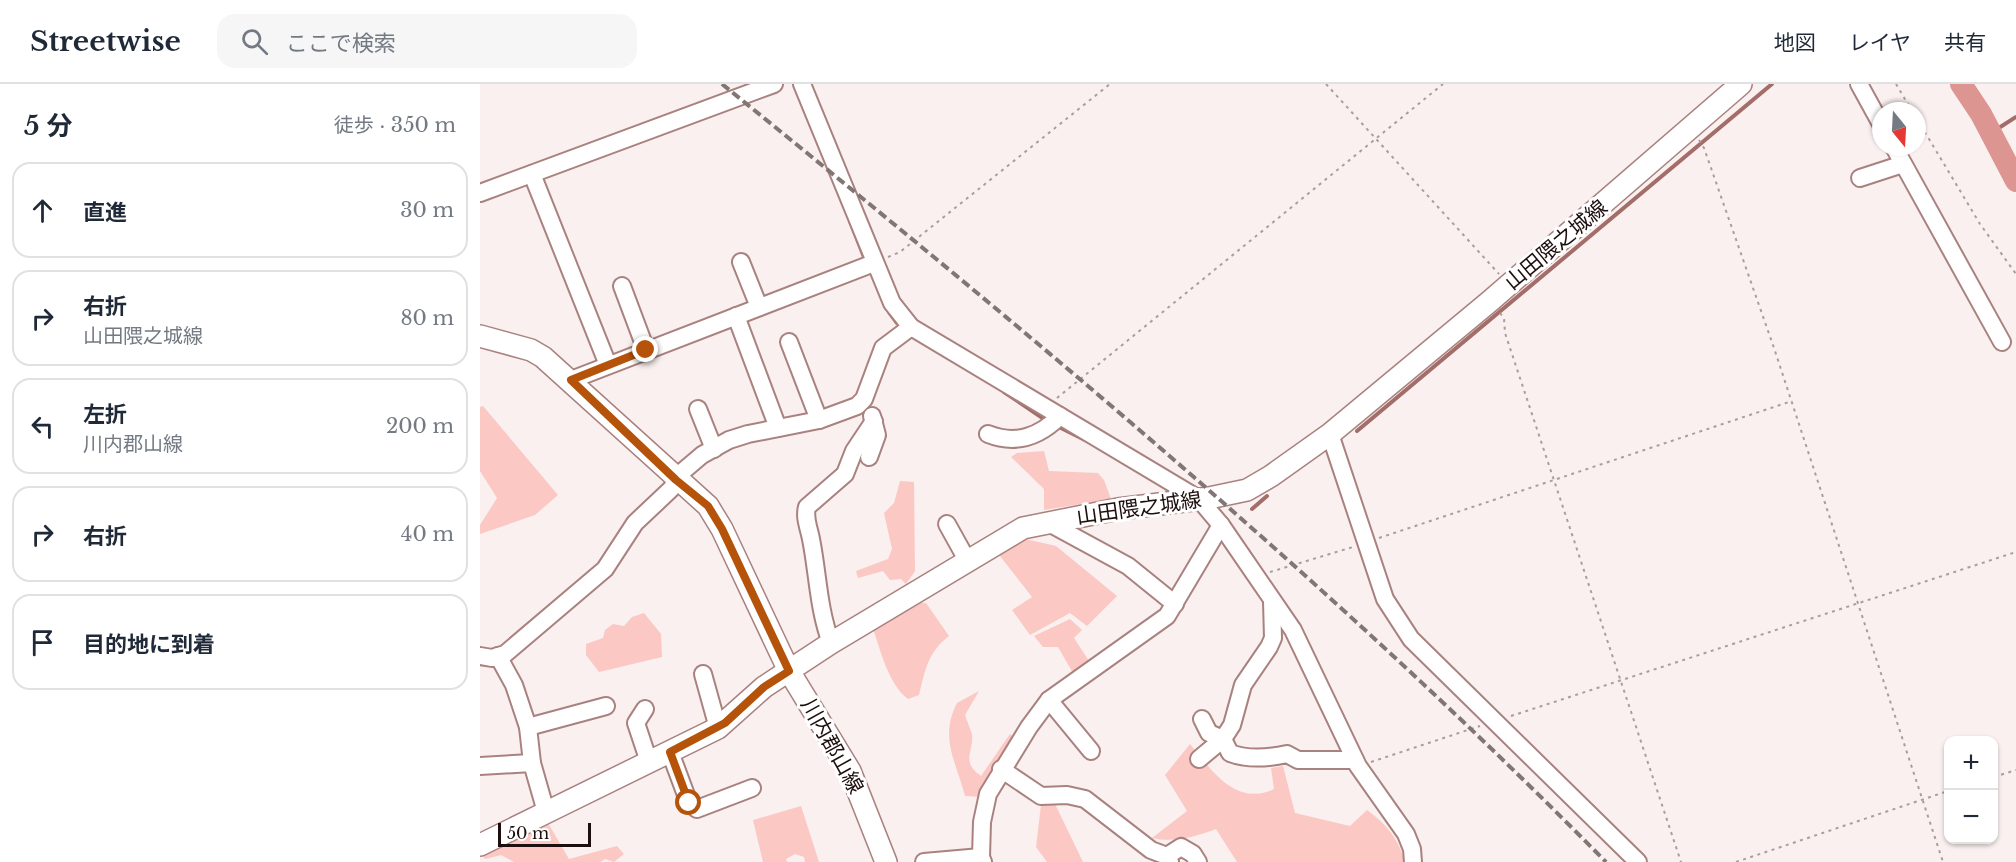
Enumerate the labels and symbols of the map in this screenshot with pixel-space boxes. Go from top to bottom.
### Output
north arrow [1872,102,1926,156]
street label: 山田隈之城線 [1499,195,1613,295]
route end [632,336,658,362]
street label: 山田隈之城線 [1075,486,1203,530]
street label: 川内郡山線 [795,694,869,798]
route start [675,789,701,815]
scale bar [498,820,591,848]

